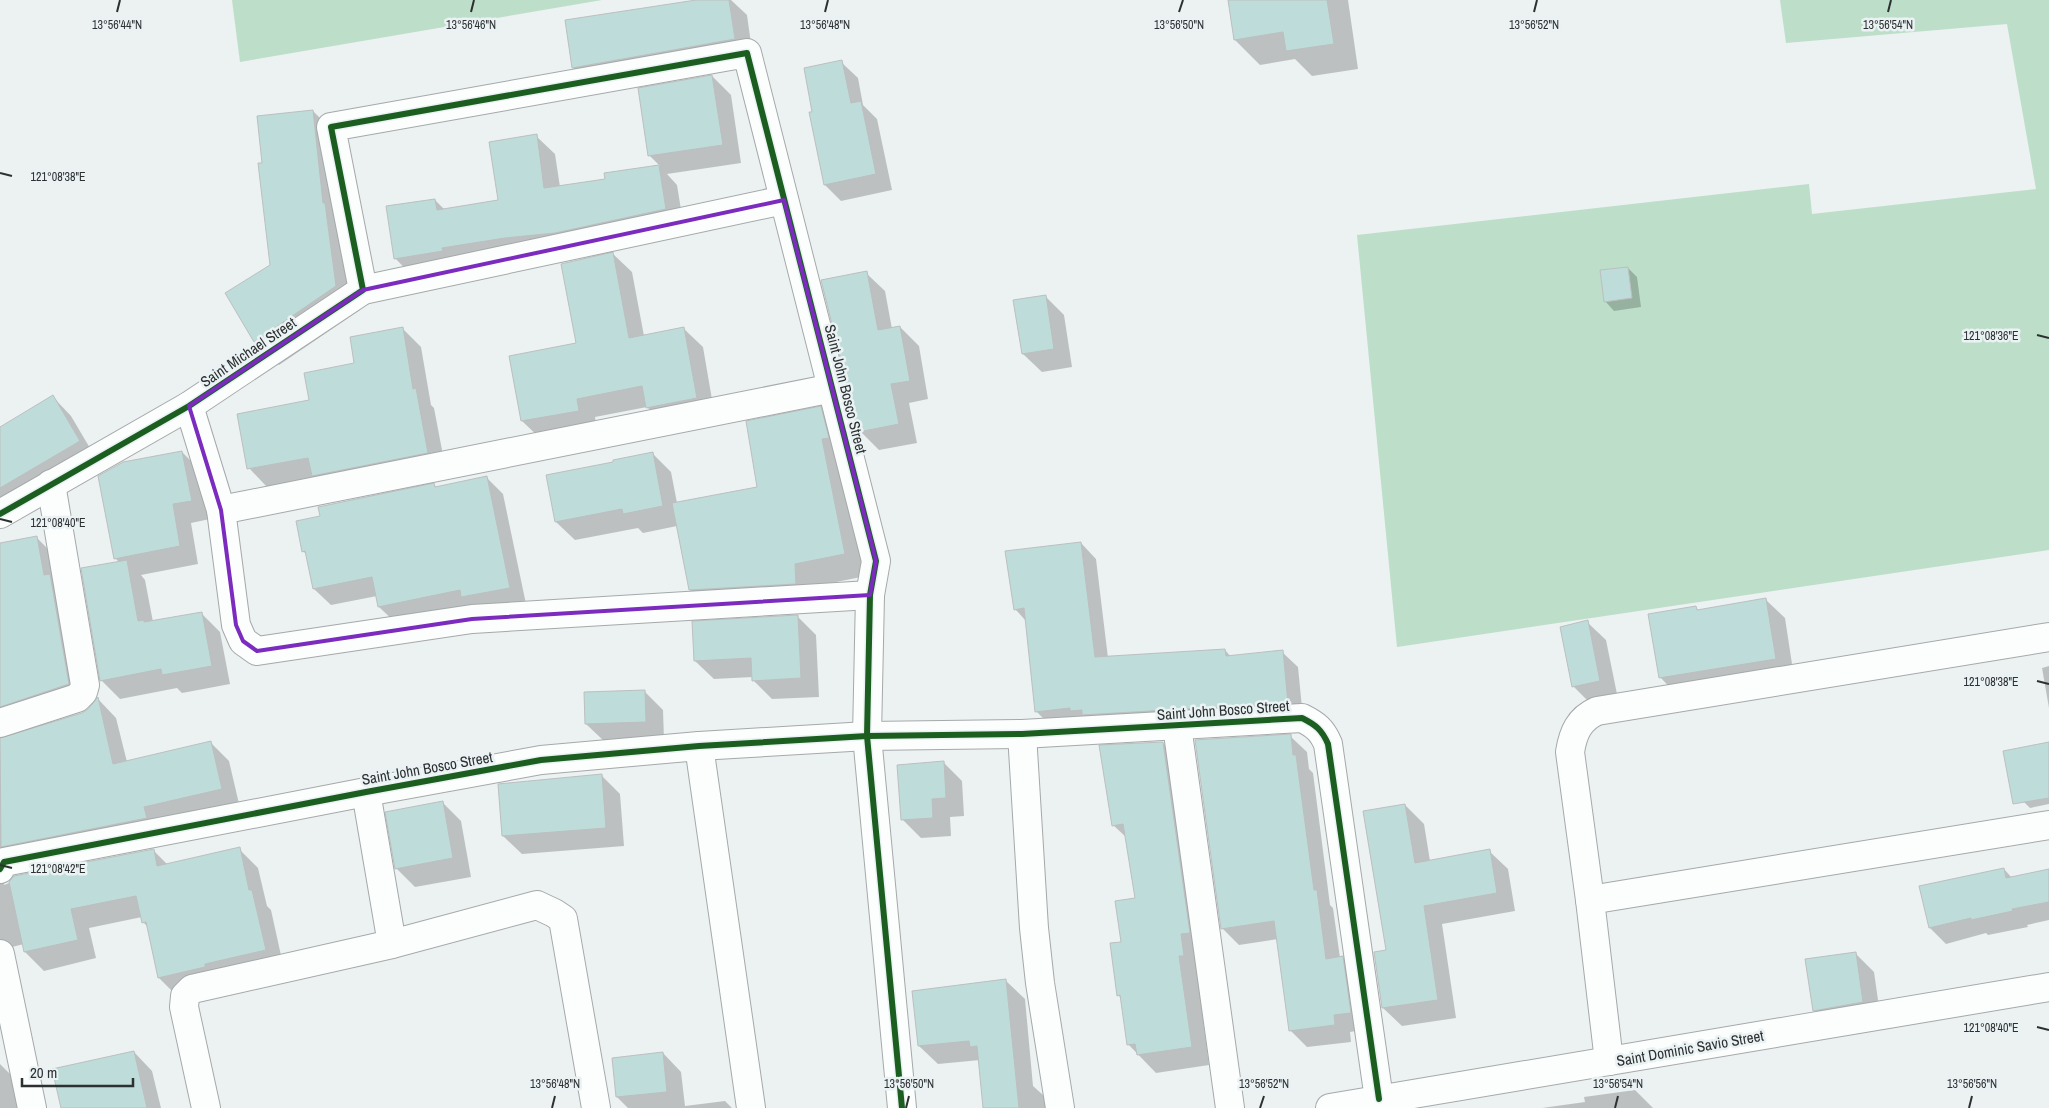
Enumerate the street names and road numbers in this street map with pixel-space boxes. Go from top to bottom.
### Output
street label: Saint Michael Street [196,312,301,392]
street label: Saint John Bosco Street [820,322,872,456]
street label: Saint John Bosco Street [1156,695,1290,725]
street label: Saint John Bosco Street [360,746,495,790]
street label: Saint Dominic Savio Street [1615,1025,1766,1071]

